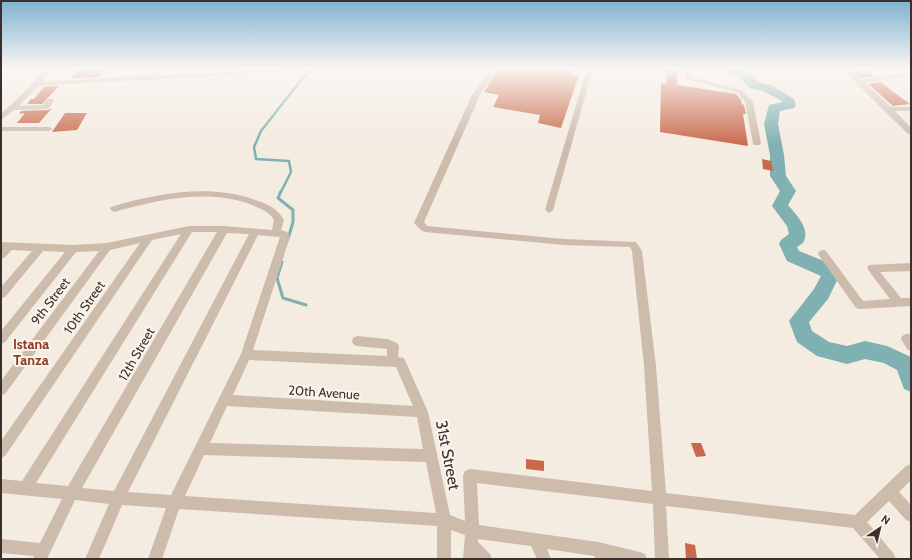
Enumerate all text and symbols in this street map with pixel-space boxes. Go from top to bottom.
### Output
street label: 9th Street [27,274,73,328]
street label: 10th Street [60,277,108,337]
street label: 12th Street [114,324,158,383]
district label: Istana Tanza [13,335,49,369]
street label: 20th Avenue [288,382,361,402]
street label: 31st Street [432,419,464,492]
north arrow [860,508,900,548]
text: N [879,512,893,528]

